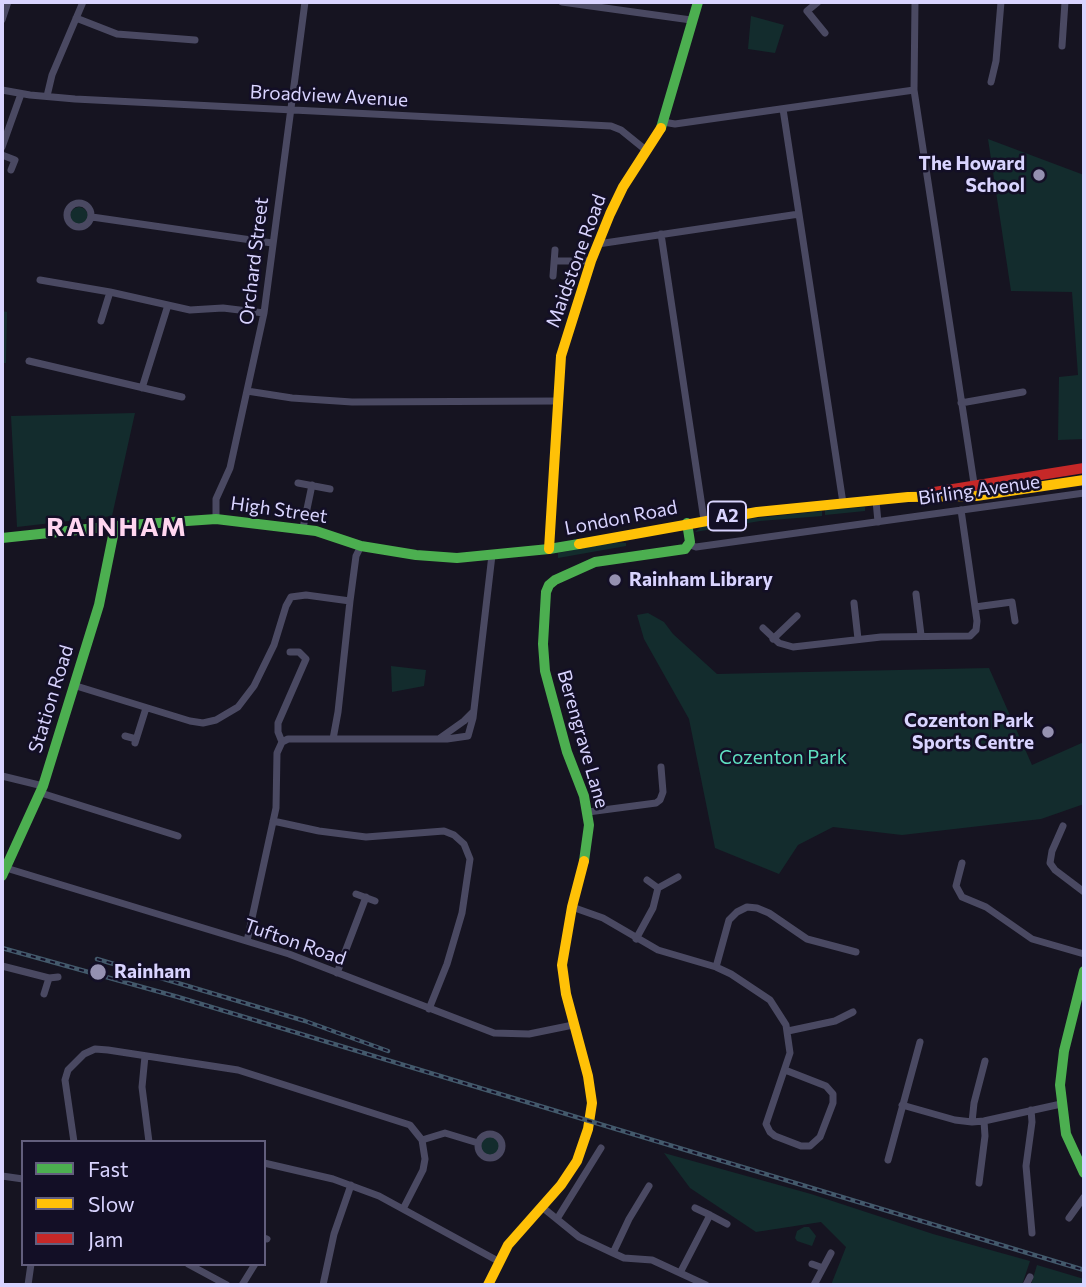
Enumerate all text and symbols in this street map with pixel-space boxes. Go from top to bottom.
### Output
street label: Broadview Avenue [249,80,409,112]
place label: The Howard School [919,153,1025,197]
marker: The Howard School [1031,167,1047,183]
street label: Maidstone Road [541,191,611,331]
street label: Orchard Street [235,196,273,326]
street label: Birling Avenue [917,470,1041,510]
street label: High Street [229,492,329,528]
street label: London Road [563,496,679,540]
road number: A2 [708,502,746,530]
district label: RAINHAM [47,511,187,543]
place label: Rainham Library [629,569,773,591]
marker: Rainham Library [607,572,623,588]
street label: Station Road [24,642,78,756]
street label: Berengrave Lane [552,667,614,811]
place label: Cozenton Park Sports Centre [904,710,1034,754]
marker: Cozenton Park Sports Centre [1040,724,1056,740]
park label: Cozenton Park [719,747,847,769]
street label: Tufton Road [241,914,349,970]
place label: Rainham [114,961,191,983]
marker: Rainham [88,962,108,982]
legend [21,1140,266,1266]
text: Fast [88,1156,129,1181]
text: Slow [88,1191,135,1216]
text: Jam [88,1226,123,1251]

